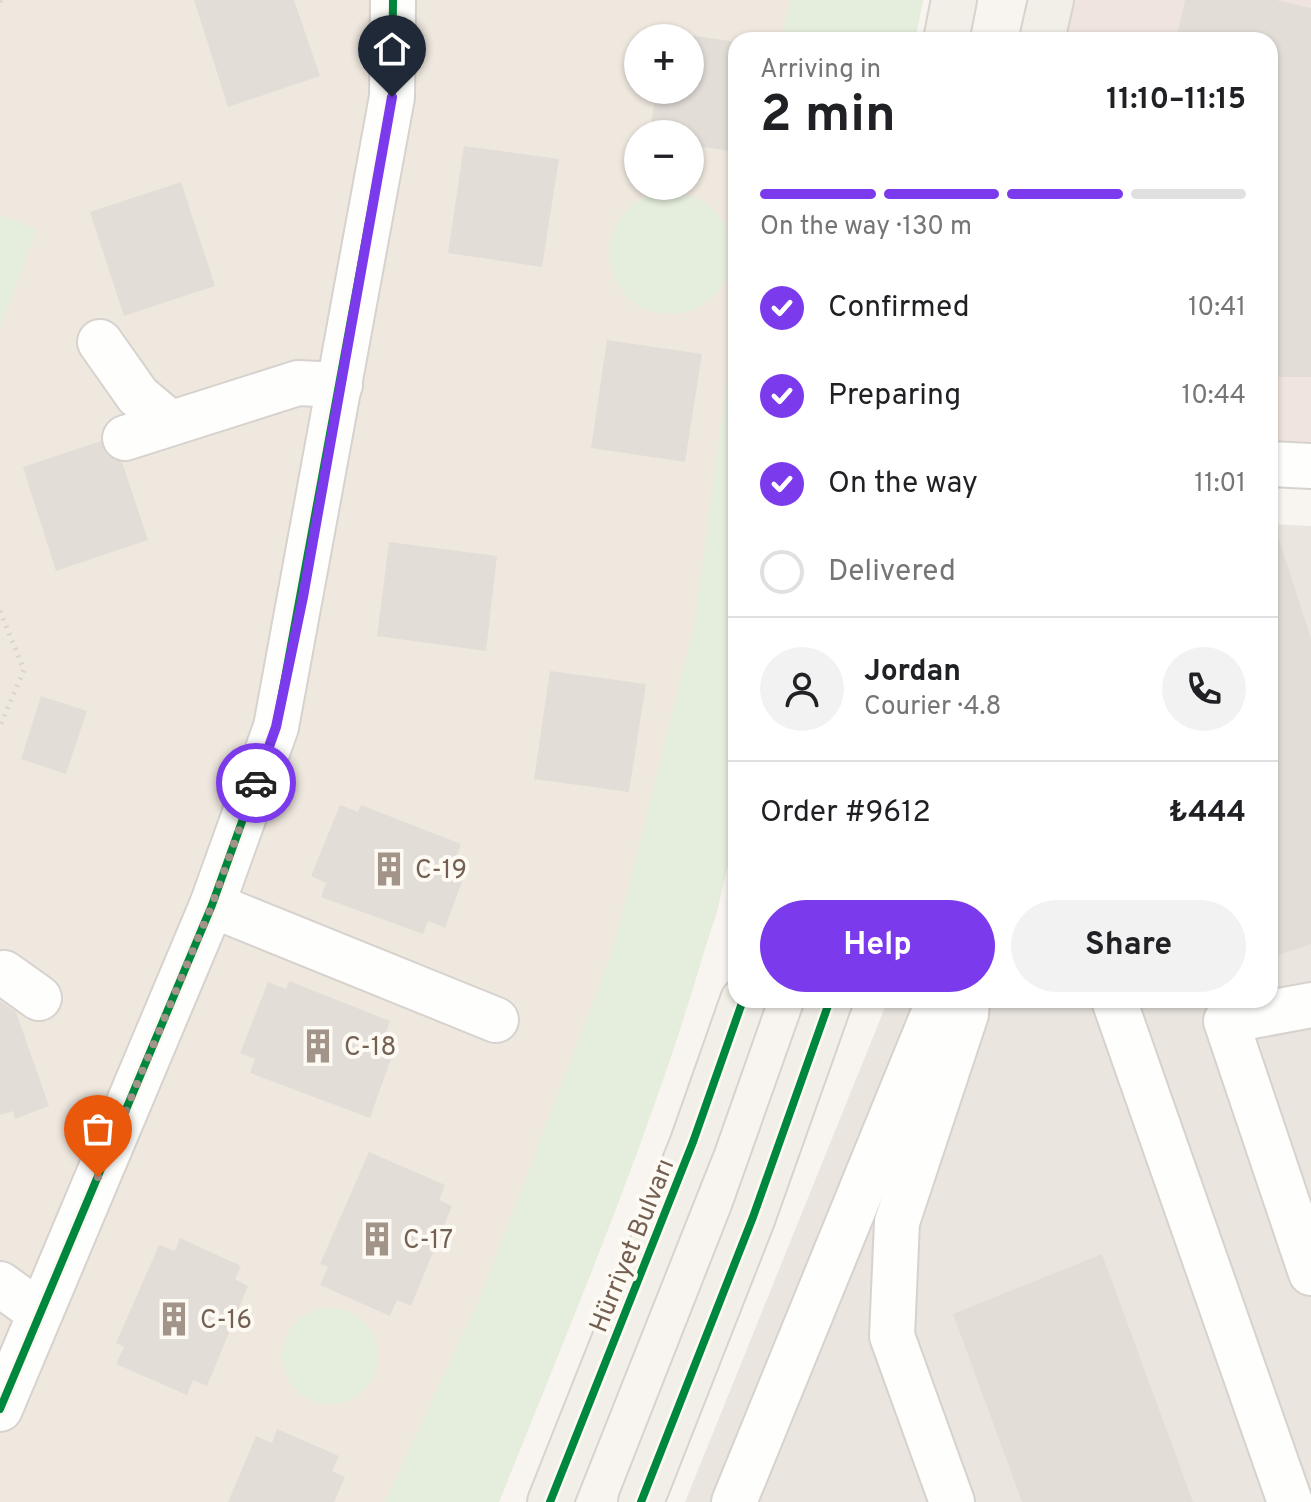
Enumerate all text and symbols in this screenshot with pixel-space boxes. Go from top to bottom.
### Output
pin [358,15,426,97]
map controls [624,24,704,200]
button: + [624,24,704,104]
icon: home [370,27,414,71]
text: Arriving in [760,54,881,87]
text: 11:10–11:15 [1106,82,1246,119]
text: 2 min [760,84,896,150]
button: − [624,120,704,200]
text: On the way · 130 m [760,211,972,244]
icon: check [760,286,804,330]
text: Confirmed [828,290,970,327]
text: 10:41 [1188,292,1246,325]
icon: check [760,374,804,418]
text: Preparing [828,378,961,415]
text: 10:44 [1181,380,1246,413]
icon: check [760,462,804,506]
text: On the way [828,466,978,503]
text: 11:01 [1194,468,1246,501]
text: Delivered [828,554,956,591]
button: person [760,647,844,731]
button: phone [1162,647,1246,731]
text: Jordan [864,654,961,691]
text: Courier · 4.8 [864,691,1001,724]
courier [216,743,296,823]
icon: car [234,761,278,805]
text: Order #9612 [760,795,931,832]
text: ₺444 [1168,795,1246,832]
building icon: C-19 [370,850,408,888]
place label: C-19 [415,855,467,888]
button: Help [760,900,995,992]
button: Share [1011,900,1246,992]
building icon: C-18 [299,1027,337,1065]
place label: C-18 [344,1032,396,1065]
pin [64,1095,132,1177]
icon: bag [76,1107,120,1151]
street label: Hürriyet Bulvarı [583,1154,683,1338]
building icon: C-17 [358,1220,396,1258]
place label: C-17 [403,1225,453,1258]
building icon: C-16 [155,1300,193,1338]
place label: C-16 [200,1305,252,1338]

